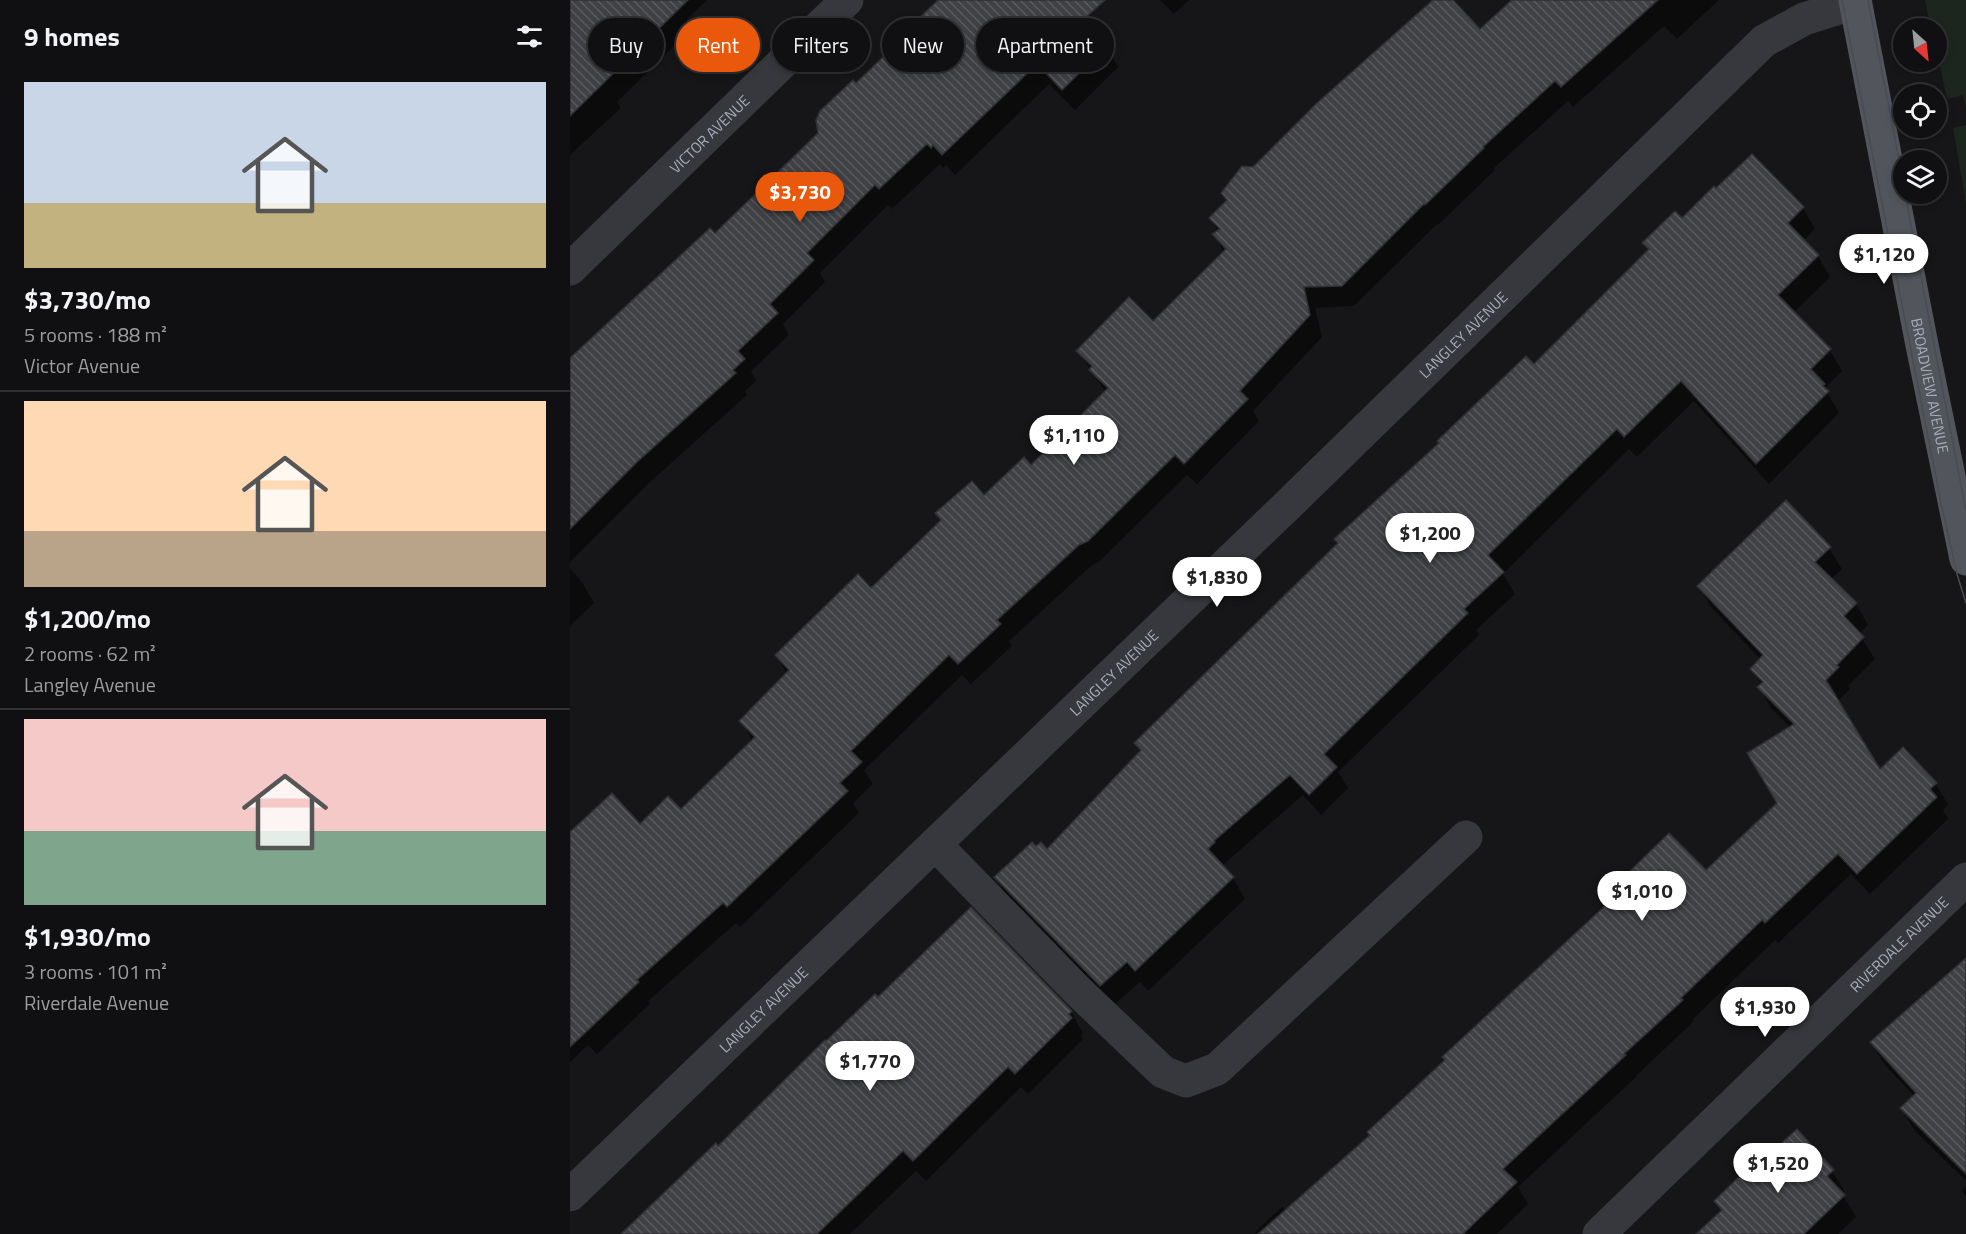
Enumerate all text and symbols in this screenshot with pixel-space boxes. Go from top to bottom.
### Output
text: 9 homes [24,17,120,56]
chip: Buy [588,18,664,72]
chip: Rent [676,18,760,72]
chip: Filters [772,18,870,72]
chip: New [882,18,964,72]
chip: Apartment [976,18,1114,72]
north arrow [1893,18,1947,72]
map controls [1893,18,1947,204]
icon: filters [513,20,546,53]
button: locate [1893,84,1947,138]
street label: VICTOR AVENUE [664,89,755,178]
icon: home [231,121,339,229]
button: layers [1893,150,1947,204]
pin: $3,730 [751,172,849,223]
text: $3,730 [769,176,831,207]
pin: $1,120 [1835,234,1933,285]
text: $1,120 [1853,238,1915,269]
text: $3,730/mo [24,280,151,319]
street label: LANGLEY AVENUE [1413,286,1512,383]
street label: BROADVIEW AVENUE [1906,316,1955,455]
text: 5 rooms · 188 m² [24,319,167,350]
text: Victor Avenue [24,350,140,381]
pin: $1,110 [1025,415,1123,466]
text: $1,110 [1043,419,1105,450]
icon: home [231,440,339,548]
pin: $1,200 [1381,513,1479,564]
text: $1,200 [1399,517,1461,548]
pin: $1,830 [1168,557,1266,608]
text: $1,830 [1186,561,1248,592]
text: $1,200/mo [24,599,151,638]
street label: LANGLEY AVENUE [1064,624,1163,721]
text: 2 rooms · 62 m² [24,638,156,669]
text: Langley Avenue [24,669,156,700]
icon: home [231,758,339,866]
pin: $1,010 [1593,871,1691,922]
text: $1,010 [1611,875,1673,906]
street label: RIVERDALE AVENUE [1844,891,1953,998]
text: $1,930/mo [24,917,151,956]
text: 3 rooms · 101 m² [24,956,167,987]
street label: LANGLEY AVENUE [713,961,813,1058]
text: Riverdale Avenue [24,987,169,1018]
pin: $1,930 [1716,987,1814,1038]
text: $1,930 [1734,991,1796,1022]
pin: $1,770 [821,1041,919,1092]
text: $1,770 [839,1045,901,1076]
pin: $1,520 [1729,1143,1827,1194]
text: $1,520 [1747,1147,1809,1178]

